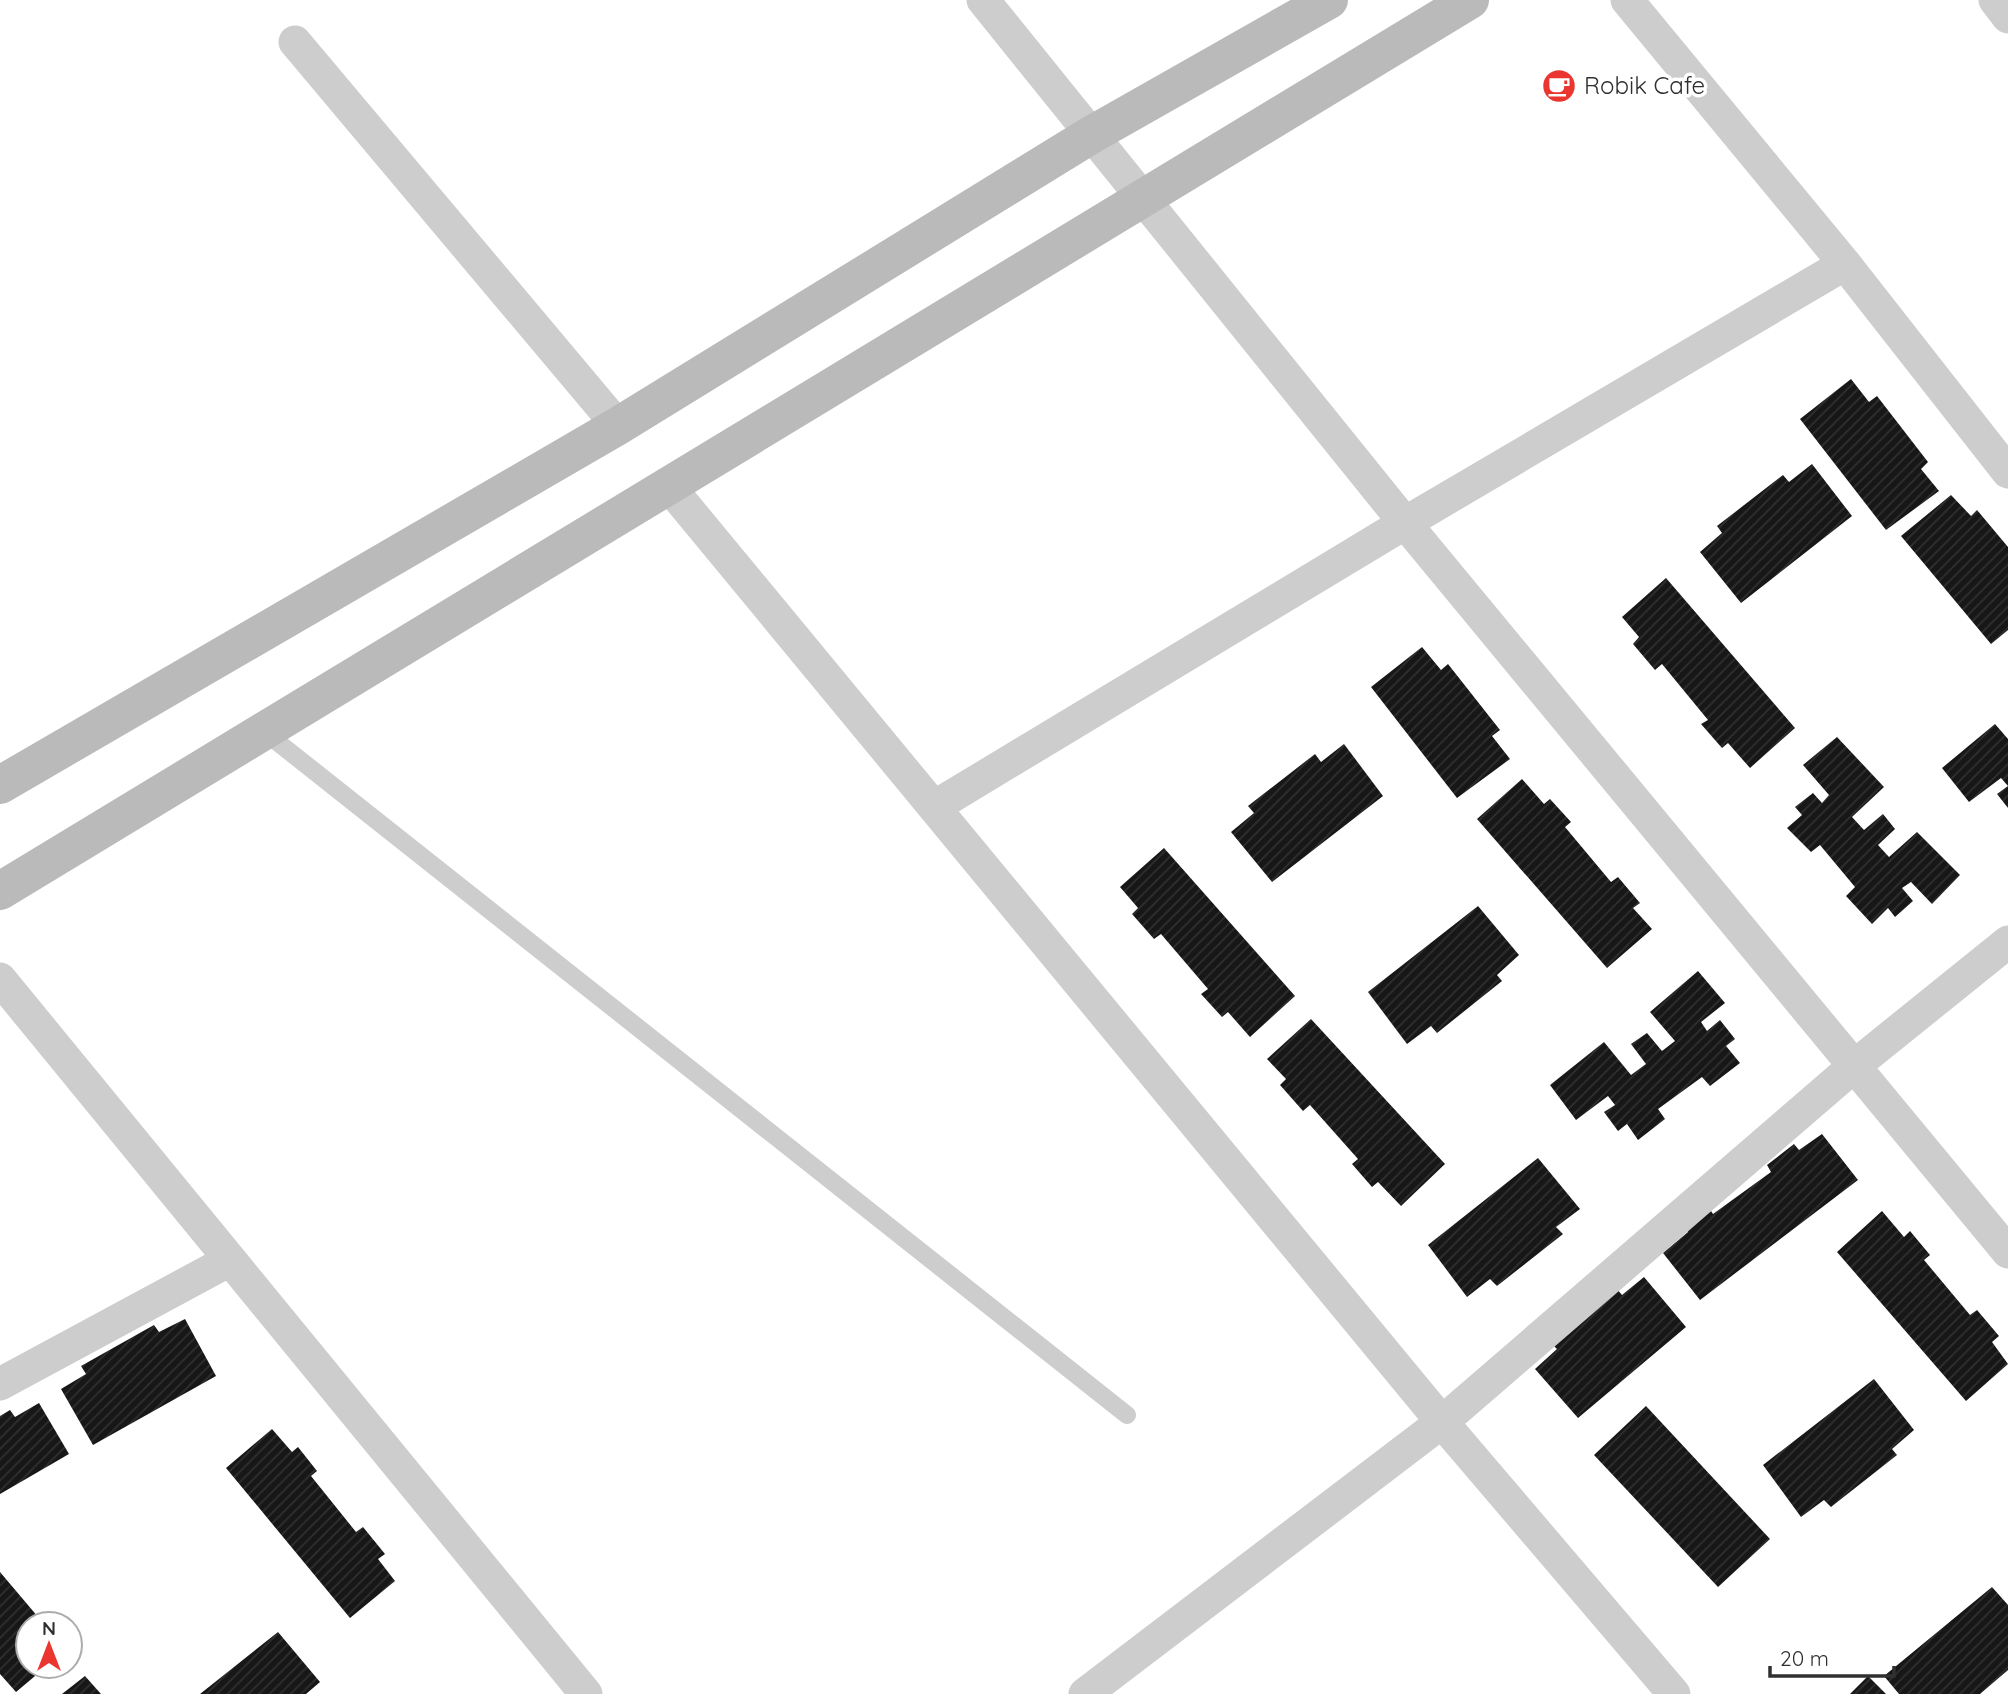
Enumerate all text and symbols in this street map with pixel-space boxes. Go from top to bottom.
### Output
cafe icon: Robik Cafe [1540,67,1578,105]
place label: Robik Cafe [1584,70,1705,100]
north arrow [14,1610,84,1680]
text: N [42,1616,56,1640]
scale bar [1770,1634,1894,1678]
text: 20 m [1780,1645,1829,1671]

